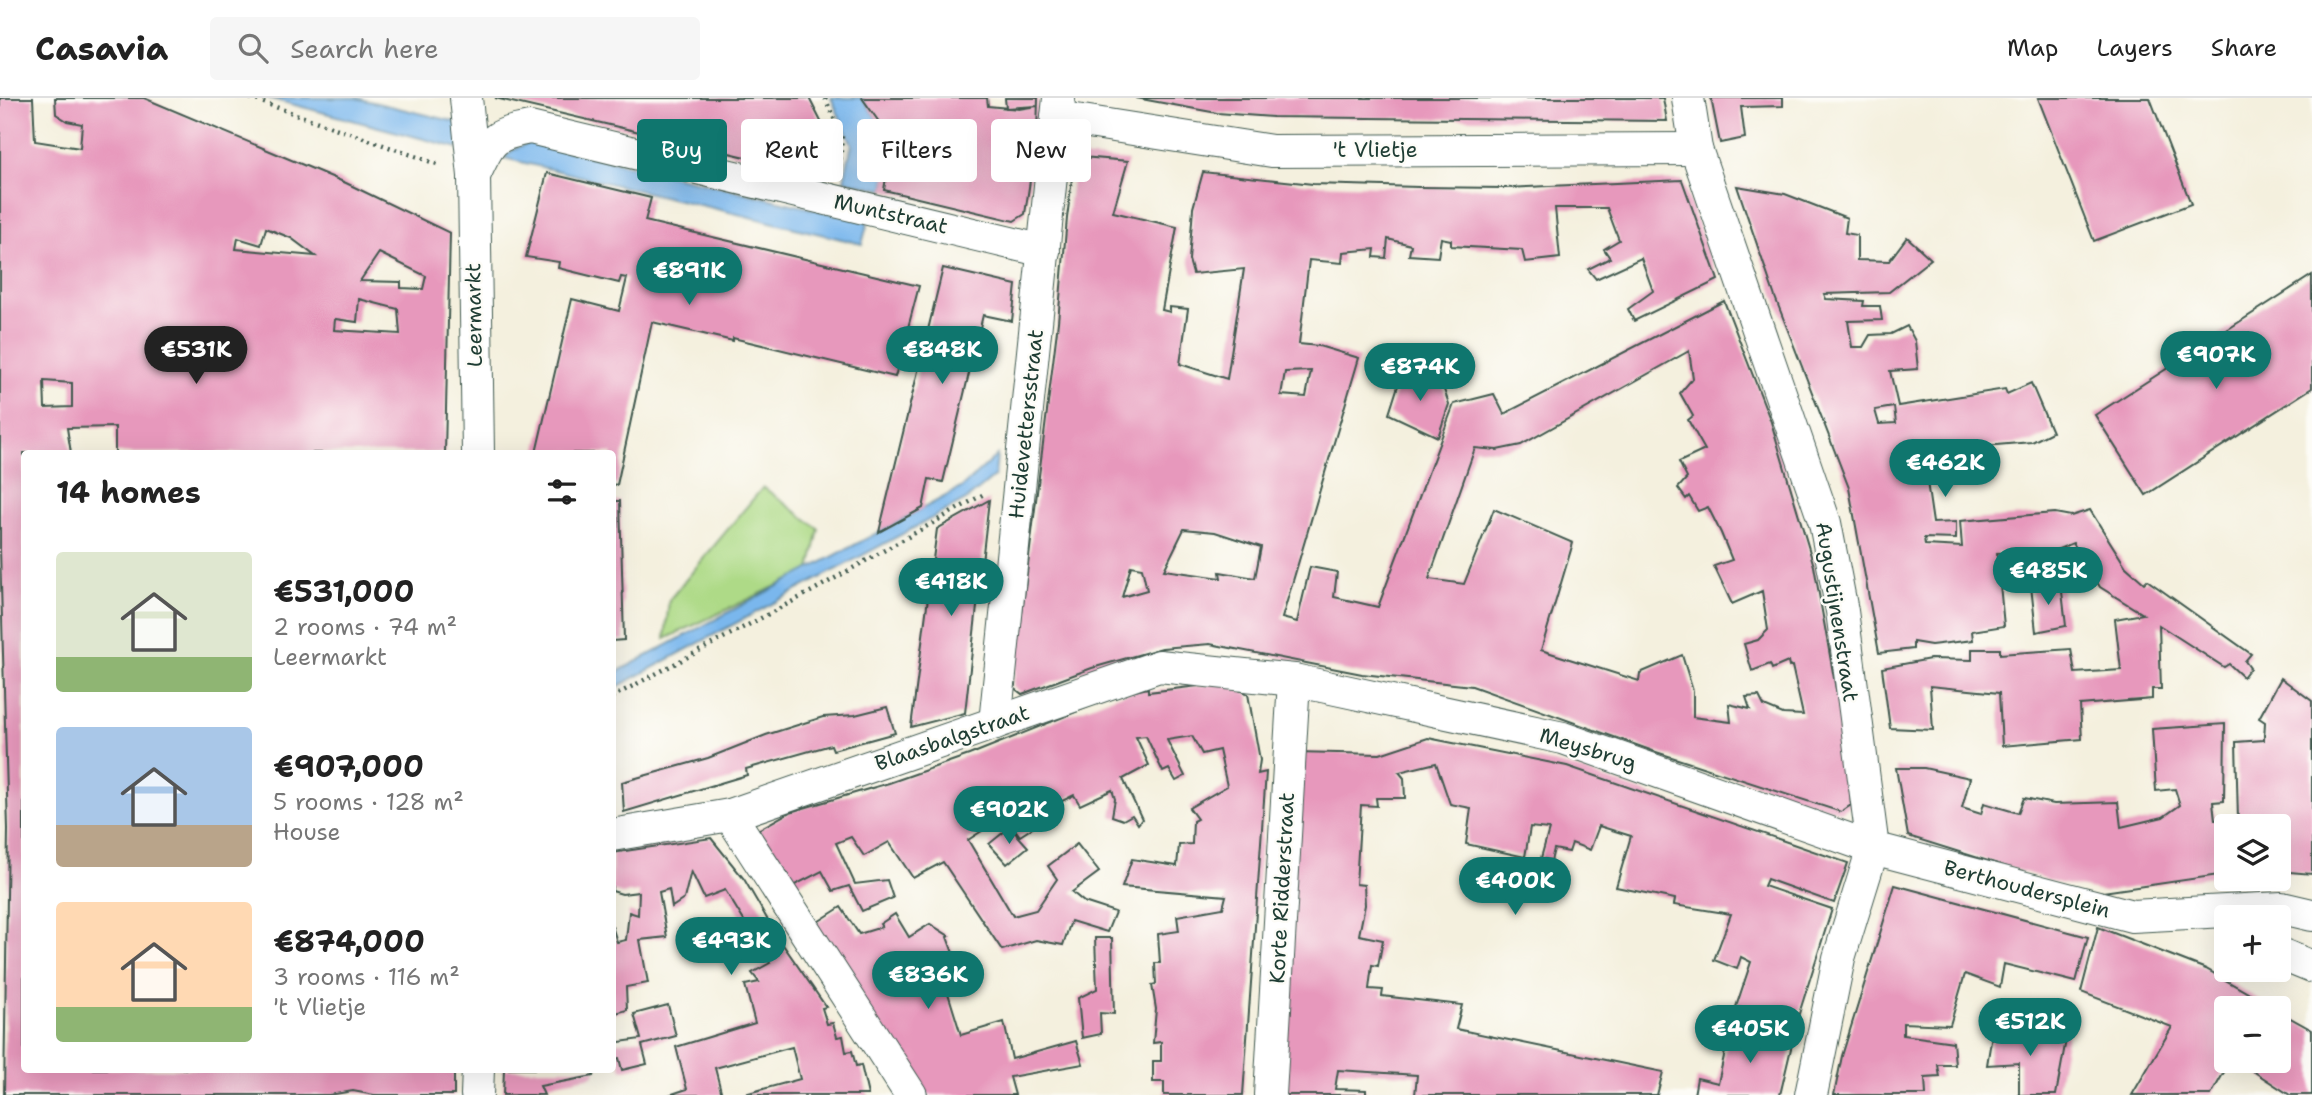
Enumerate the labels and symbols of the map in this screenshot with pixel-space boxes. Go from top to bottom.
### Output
street label: 't Vlietje [1332,136,1418,164]
street label: Muntstraat [831,187,951,241]
pin: €891K [640,248,738,307]
street label: Leermarkt [459,263,489,367]
pin: €531K [147,327,245,386]
pin: €848K [893,327,991,386]
street label: Huidevettersstraat [1002,328,1050,520]
pin: €907K [2167,331,2265,391]
pin: €874K [1371,344,1469,403]
pin: €462K [1896,440,1994,499]
street label: Augustijnenstraat [1809,520,1865,704]
pin: €485K [1999,547,2097,607]
pin: €418K [902,559,1000,618]
street label: Blaasbalgstraat [871,698,1033,778]
street label: Meysbrug [1536,721,1640,777]
pin: €902K [960,786,1058,846]
street label: Korte Ridderstraat [1263,792,1301,984]
street label: Berthoudersplein [1941,853,2113,925]
pin: €400K [1466,858,1564,917]
pin: €493K [682,918,780,977]
pin: €836K [879,951,977,1011]
pin: €512K [1981,998,2079,1058]
pin: €405K [1701,1006,1799,1065]

